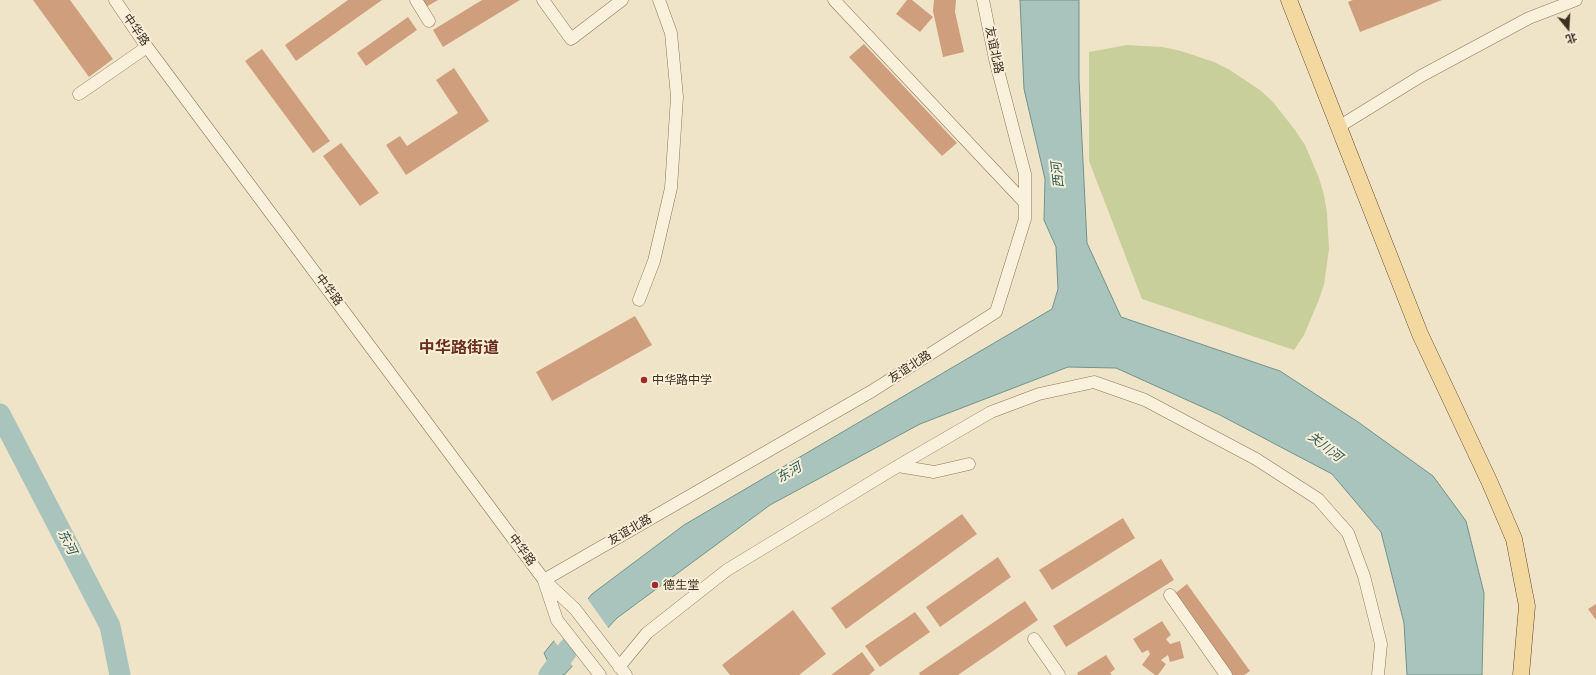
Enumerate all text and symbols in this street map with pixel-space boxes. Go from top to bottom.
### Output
north arrow [1548,8,1588,48]
street label: 中华路 [120,11,152,49]
street label: 友谊北路 [982,25,1006,75]
text: 北 [1564,30,1579,49]
water label: 西河 [1049,161,1067,189]
street label: 中华路 [312,271,346,309]
district label: 中华路街道 [419,338,499,358]
street label: 友谊北路 [886,348,934,386]
place label: 中华路中学 [652,373,712,387]
marker: 中华路中学 [639,375,649,385]
water label: 关川河 [1305,429,1345,465]
water label: 东河 [774,460,804,486]
street label: 友谊北路 [606,512,654,548]
water label: 东河 [54,527,80,557]
street label: 中华路 [505,531,539,569]
place label: 德生堂 [663,578,699,592]
marker: 德生堂 [650,580,660,590]

